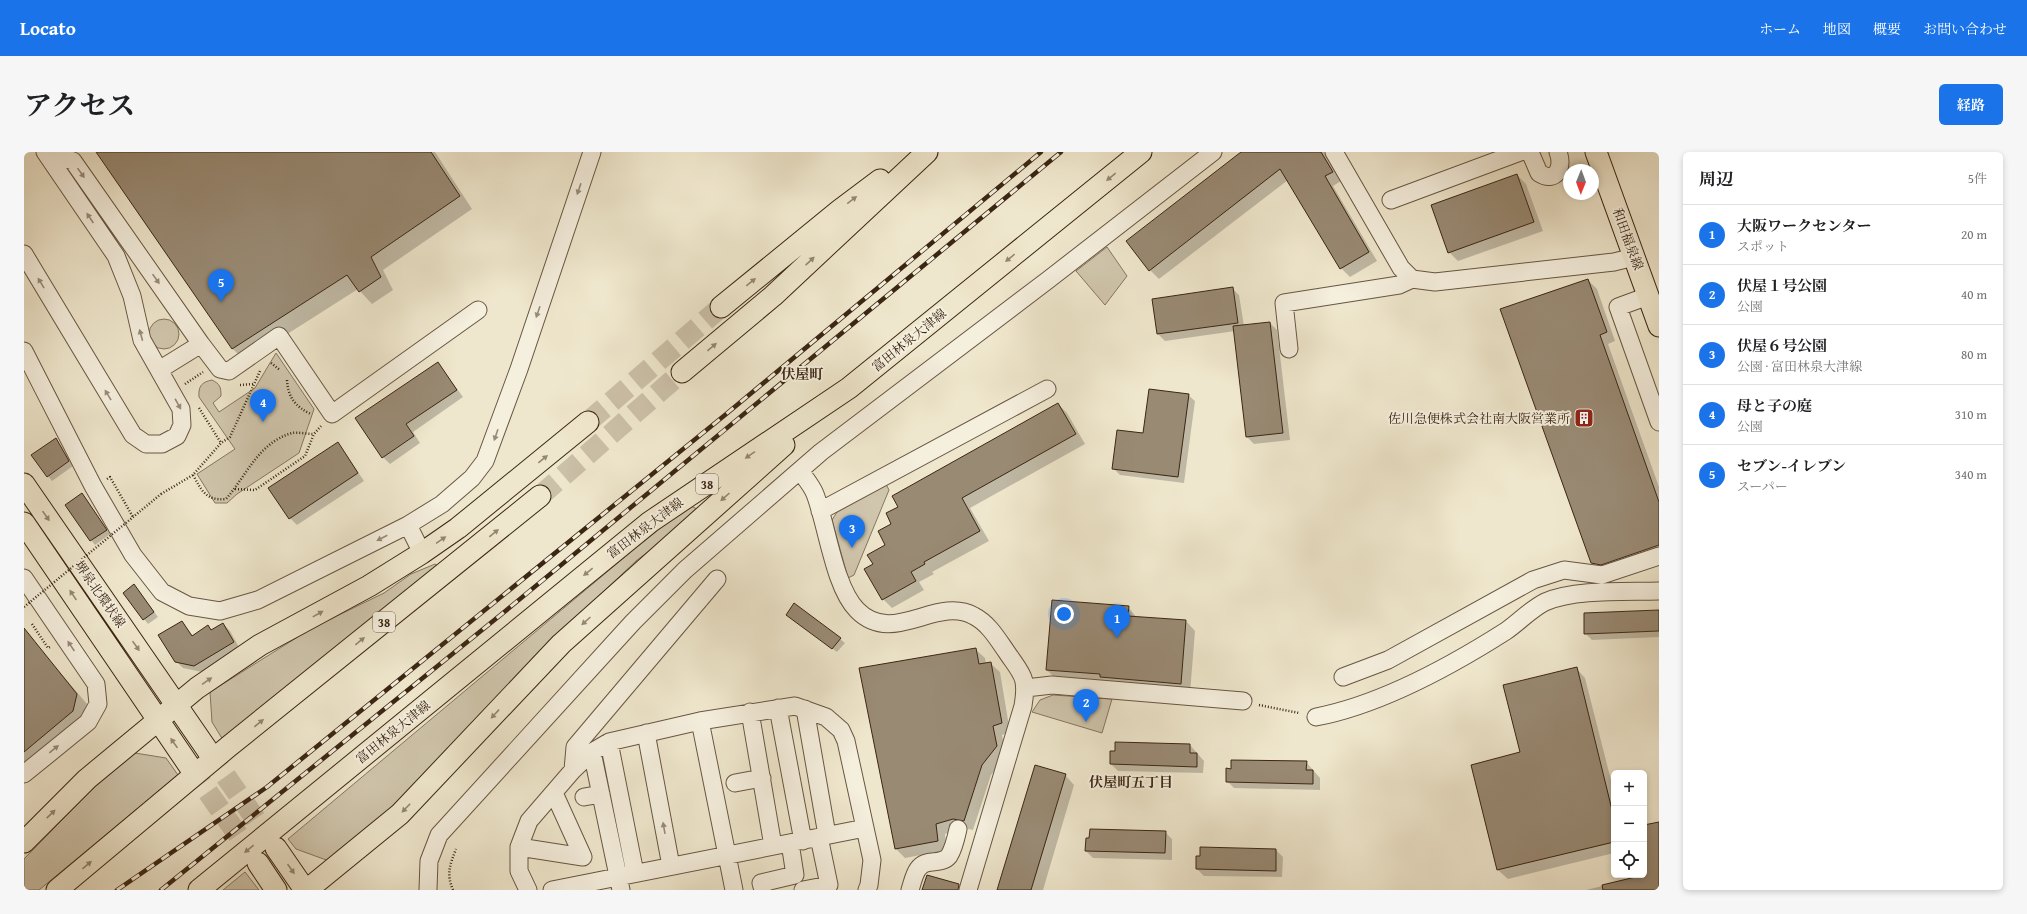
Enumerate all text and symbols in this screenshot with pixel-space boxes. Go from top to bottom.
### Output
text: Locato [20,14,76,42]
text: ホーム [1759,19,1801,39]
text: 地図 [1823,19,1851,39]
text: 概要 [1873,19,1901,39]
text: お問い合わせ [1923,19,2007,39]
text: アクセス [24,84,135,125]
button: 経路 [1939,84,2003,125]
north arrow [1563,164,1599,200]
text: 周辺 [1699,166,1733,191]
one-way arrow [77,167,85,178]
text: 5件 [1968,169,1987,188]
one-way arrow [1105,172,1116,181]
one-way arrow [576,183,582,195]
one-way arrow [847,196,858,205]
street label: 和田福泉線 [1608,205,1648,273]
one-way arrow [86,212,94,223]
text: 大阪ワークセンター [1737,215,1871,236]
text: 1 [1709,225,1715,244]
text: 20 m [1961,225,1987,244]
text: スポット [1737,237,1789,256]
one-way arrow [1004,254,1015,263]
one-way arrow [805,256,815,266]
pin: 5 [208,269,234,302]
one-way arrow [152,274,160,285]
text: 伏屋１号公園 [1737,275,1827,296]
one-way arrow [38,277,45,289]
one-way arrow [746,278,757,287]
text: 2 [1709,285,1715,304]
text: 40 m [1961,285,1987,304]
text: 公園 [1737,297,1763,316]
street label: 富田林泉大津線 [868,304,950,376]
one-way arrow [535,307,541,319]
one-way arrow [138,329,144,342]
text: 伏屋６号公園 [1737,335,1827,356]
one-way arrow [707,342,717,351]
text: 3 [1709,345,1715,364]
text: 80 m [1961,345,1987,364]
text: 公園 · 富田林泉大津線 [1737,357,1862,376]
district label: 伏屋町 [781,364,824,384]
one-way arrow [105,389,112,401]
pin: 4 [250,389,276,422]
text: 母と子の庭 [1737,395,1812,416]
one-way arrow [174,398,181,410]
text: 4 [1709,405,1715,424]
text: 310 m [1955,405,1987,424]
building icon: 佐川急便株式会社南大阪営業所 [1573,407,1595,429]
place label: 佐川急便株式会社南大阪営業所 [1388,409,1570,428]
text: 公園 [1737,417,1763,436]
one-way arrow [492,430,498,442]
one-way arrow [745,451,755,459]
one-way arrow [537,454,548,463]
text: セブン-イレブン [1737,455,1846,476]
text: 5 [1709,465,1715,484]
text: 340 m [1955,465,1987,484]
road number: 38 [696,474,718,494]
text: スーパー [1737,477,1788,496]
street label: 富田林泉大津線 [603,493,687,563]
one-way arrow [720,493,730,502]
one-way arrow [42,510,50,521]
pin: 3 [839,515,865,548]
one-way arrow [489,529,500,538]
one-way arrow [376,534,388,541]
one-way arrow [436,536,446,544]
street label: 堺泉北環状線 [70,557,130,631]
one-way arrow [583,568,594,577]
one-way arrow [69,589,77,600]
your location [1054,604,1074,624]
pin: 1 [1104,605,1130,638]
one-way arrow [312,610,324,617]
road number: 38 [373,612,395,632]
one-way arrow [582,616,591,625]
one-way arrow [355,637,366,646]
one-way arrow [67,641,75,651]
one-way arrow [132,641,140,651]
one-way arrow [202,677,212,685]
pin: 2 [1073,689,1099,722]
street label: 富田林泉大津線 [352,696,434,768]
one-way arrow [491,709,500,719]
one-way arrow [253,718,264,727]
one-way arrow [170,738,178,748]
one-way arrow [49,745,60,754]
map controls [1611,770,1647,878]
button: + [1611,770,1647,806]
district label: 伏屋町五丁目 [1089,772,1173,792]
one-way arrow [401,803,411,813]
button: − [1611,806,1647,842]
one-way arrow [46,809,56,819]
one-way arrow [661,822,667,834]
button: locate [1611,842,1647,878]
one-way arrow [244,845,254,854]
one-way arrow [82,861,92,869]
one-way arrow [287,864,295,874]

